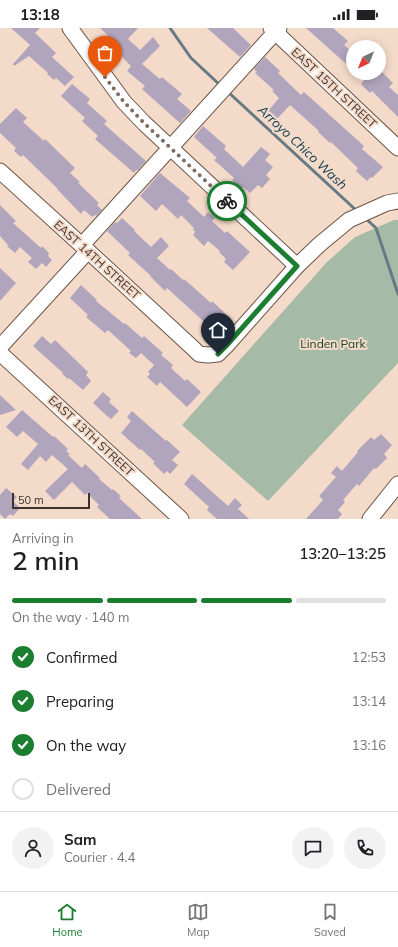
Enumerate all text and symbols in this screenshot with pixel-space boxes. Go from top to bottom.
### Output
text: 13:18 [20,5,60,24]
pin [88,36,122,77]
north arrow [346,40,386,80]
map controls [346,40,386,80]
icon: bag [94,42,116,64]
street label: EAST 15TH STREET [289,44,381,132]
water label: Arroyo Chico Wash [254,101,351,192]
courier [207,181,247,221]
icon: bike [216,190,238,212]
street label: EAST 14TH STREET [51,217,144,303]
pin [201,313,235,354]
icon: home [207,319,229,341]
park label: Linden Park [300,336,367,351]
street label: EAST 13TH STREET [46,392,138,480]
scale bar [12,491,90,510]
text: 50 m [18,493,44,507]
text: Arriving in [12,530,74,546]
text: 2 min [12,544,80,577]
text: 13:20–13:25 [299,544,386,563]
text: On the way · 140 m [12,609,129,625]
icon: check [12,646,34,668]
text: Confirmed [46,648,117,667]
text: 12:53 [352,649,386,665]
icon: check [12,690,34,712]
text: Preparing [46,692,114,711]
text: 13:14 [352,693,386,709]
icon: check [12,734,34,756]
text: On the way [46,736,126,755]
text: 13:16 [352,737,386,753]
text: Delivered [46,780,111,799]
button: person [12,827,54,869]
button: chat [292,827,334,869]
button: phone [344,827,386,869]
text: Sam [64,830,96,849]
text: Courier · 4.4 [64,849,135,865]
tab: Home [52,901,83,939]
tab: Map [187,901,210,939]
tab: Saved [314,901,346,939]

